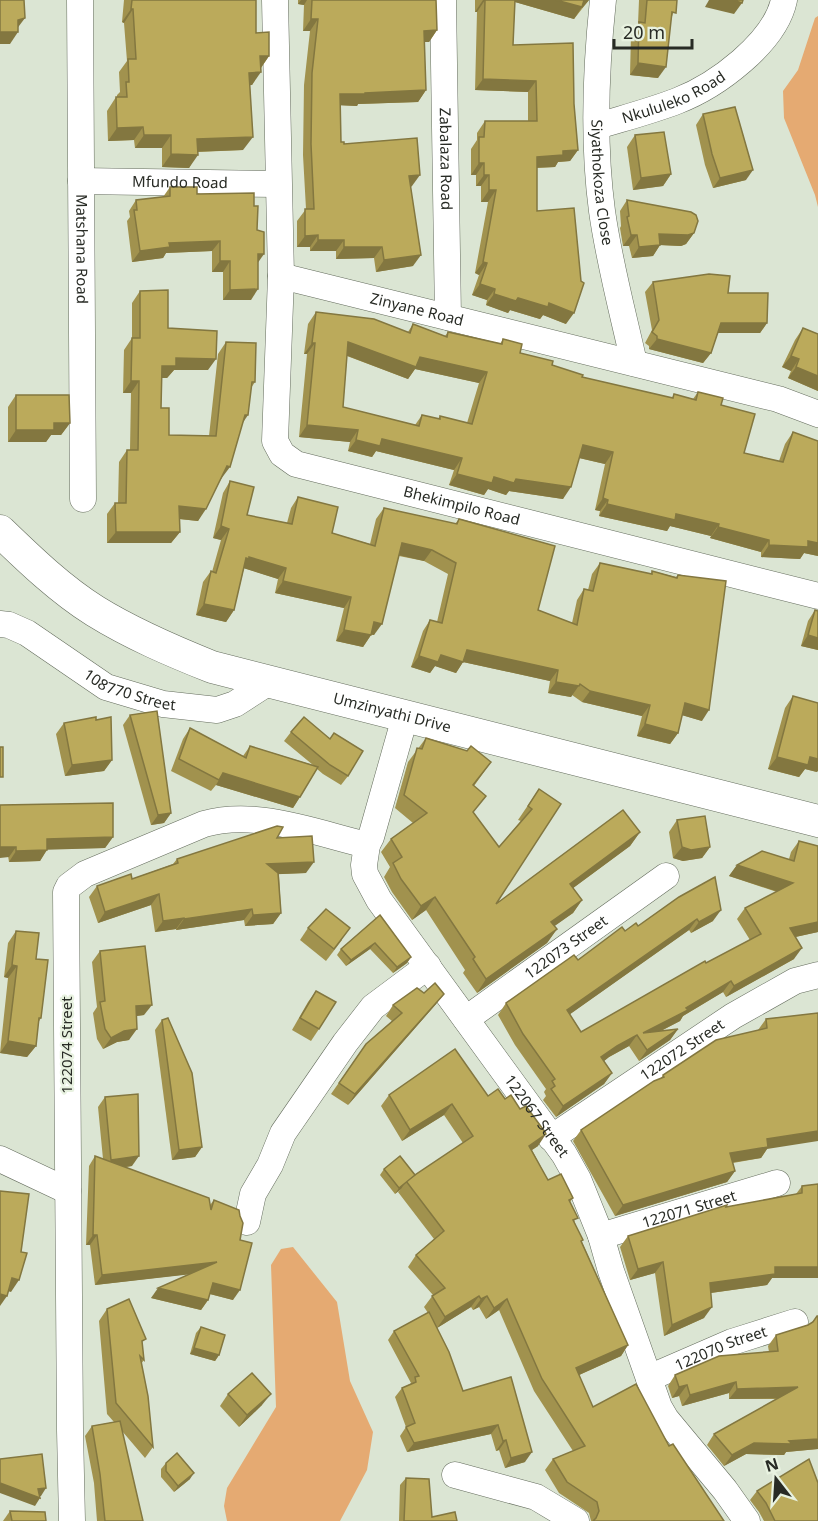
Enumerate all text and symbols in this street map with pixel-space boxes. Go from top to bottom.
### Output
scale bar [614,12,692,50]
text: 20 m [623,20,665,44]
street label: Nkululeko Road [619,66,729,127]
street label: Zabalaza Road [436,108,457,210]
street label: Siyathokoza Close [587,120,618,247]
street label: Mfundo Road [132,171,228,192]
street label: Matshana Road [72,194,93,304]
street label: Zinyane Road [368,287,466,330]
street label: Bhekimpilo Road [402,481,522,529]
street label: 108770 Street [80,664,177,714]
street label: Umzinyathi Drive [331,687,453,736]
street label: 122073 Street [520,910,611,983]
street label: 122074 Street [56,996,76,1094]
street label: 122072 Street [636,1013,728,1085]
street label: 122067 Street [501,1070,574,1161]
street label: 122071 Street [639,1185,739,1232]
street label: 122070 Street [672,1320,770,1375]
north arrow [746,1449,806,1509]
text: N [762,1452,781,1477]

